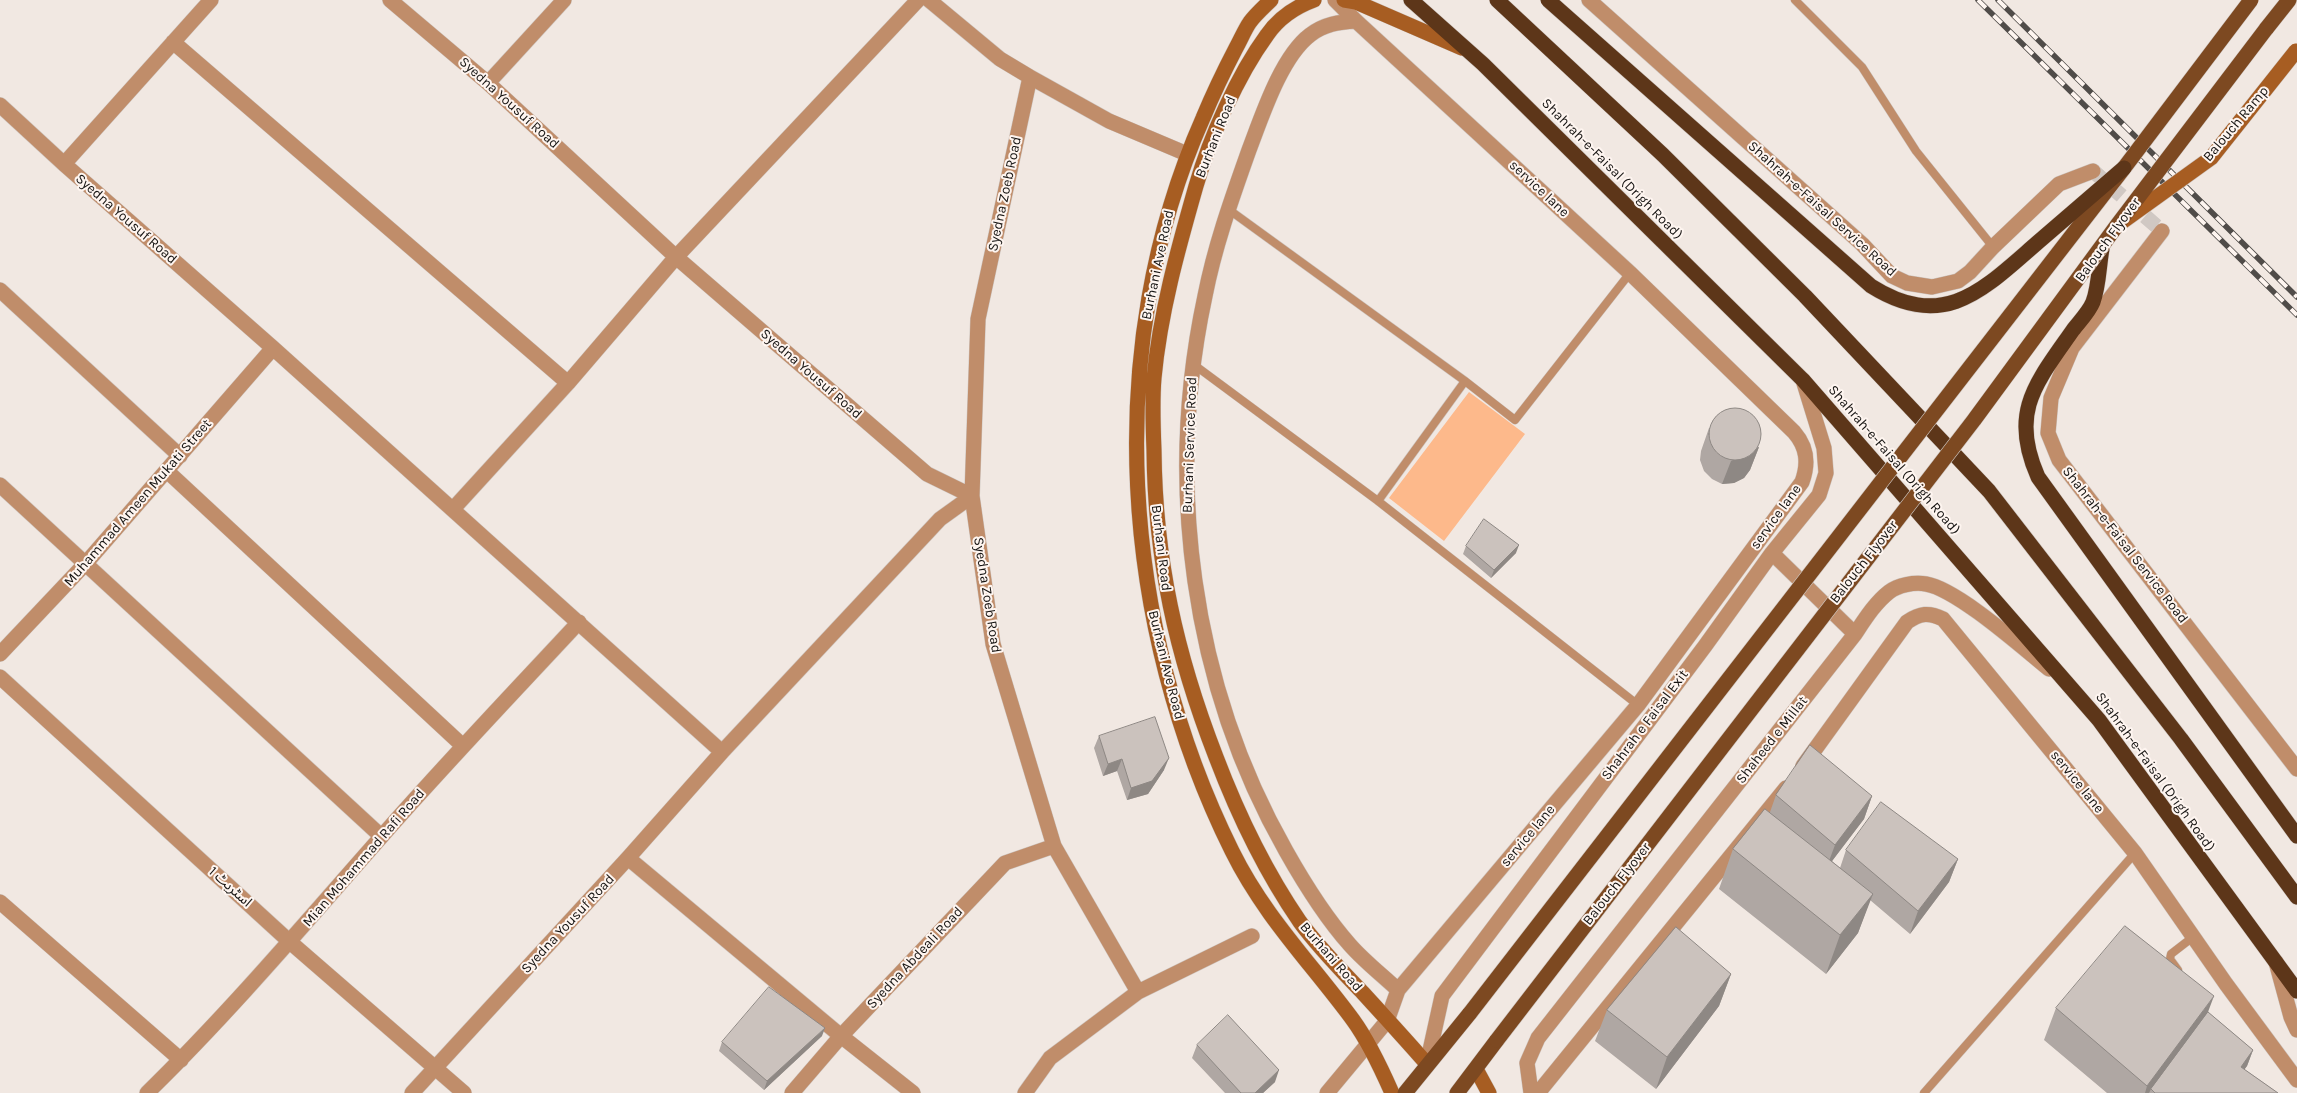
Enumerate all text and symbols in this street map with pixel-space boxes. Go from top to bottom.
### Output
street label: Syedna Yousuf Road [455,54,563,152]
street label: Balouch Ramp [2200,83,2272,165]
street label: Burhani Road [1192,94,1240,180]
street label: Shahrah-e-Faisal (Drigh Road) [1538,95,1686,243]
street label: Syedna Zoeb Road [985,135,1025,253]
street label: Shahrah-e-Faisal Service Road [1744,138,1900,280]
street label: service lane [1506,157,1572,221]
street label: Syedna Yousuf Road [72,170,180,268]
street label: Balouch Flyover [2072,195,2144,285]
street label: Burhani Ave Road [1138,209,1178,321]
street label: Syedna Yousuf Road [757,325,865,423]
street label: Burhani Service Road [1179,377,1201,513]
street label: Shahrah-e-Faisal (Drigh Road) [1824,382,1964,538]
street label: Muhammad Ameen Mukati Street [61,416,215,590]
street label: Shahrah-e-Faisal Service Road [2059,463,2191,627]
street label: service lane [1747,481,1805,553]
street label: Burhani Road [1147,504,1175,592]
street label: Balouch Flyover [1827,517,1901,607]
street label: Syedna Zoeb Road [970,536,1004,654]
street label: Burhani Ave Road [1144,609,1188,721]
street label: Shahrah e Faisal Exit [1598,667,1692,783]
street label: Shahrah-e-Faisal (Drigh Road) [2092,689,2218,855]
street label: Shaheed e Millat [1733,693,1811,787]
street label: service lane [2047,747,2107,817]
street label: Mian Mohammad Rafi Road [299,786,429,930]
street label: service lane [1497,802,1559,870]
street label: Balouch Flyover [1580,839,1654,929]
street label: اسٹریٹ 1 [205,863,255,911]
street label: Syedna Yousuf Road [518,871,618,977]
street label: Syedna Abdeali Road [863,904,967,1012]
street label: Burhani Road [1296,919,1366,995]

